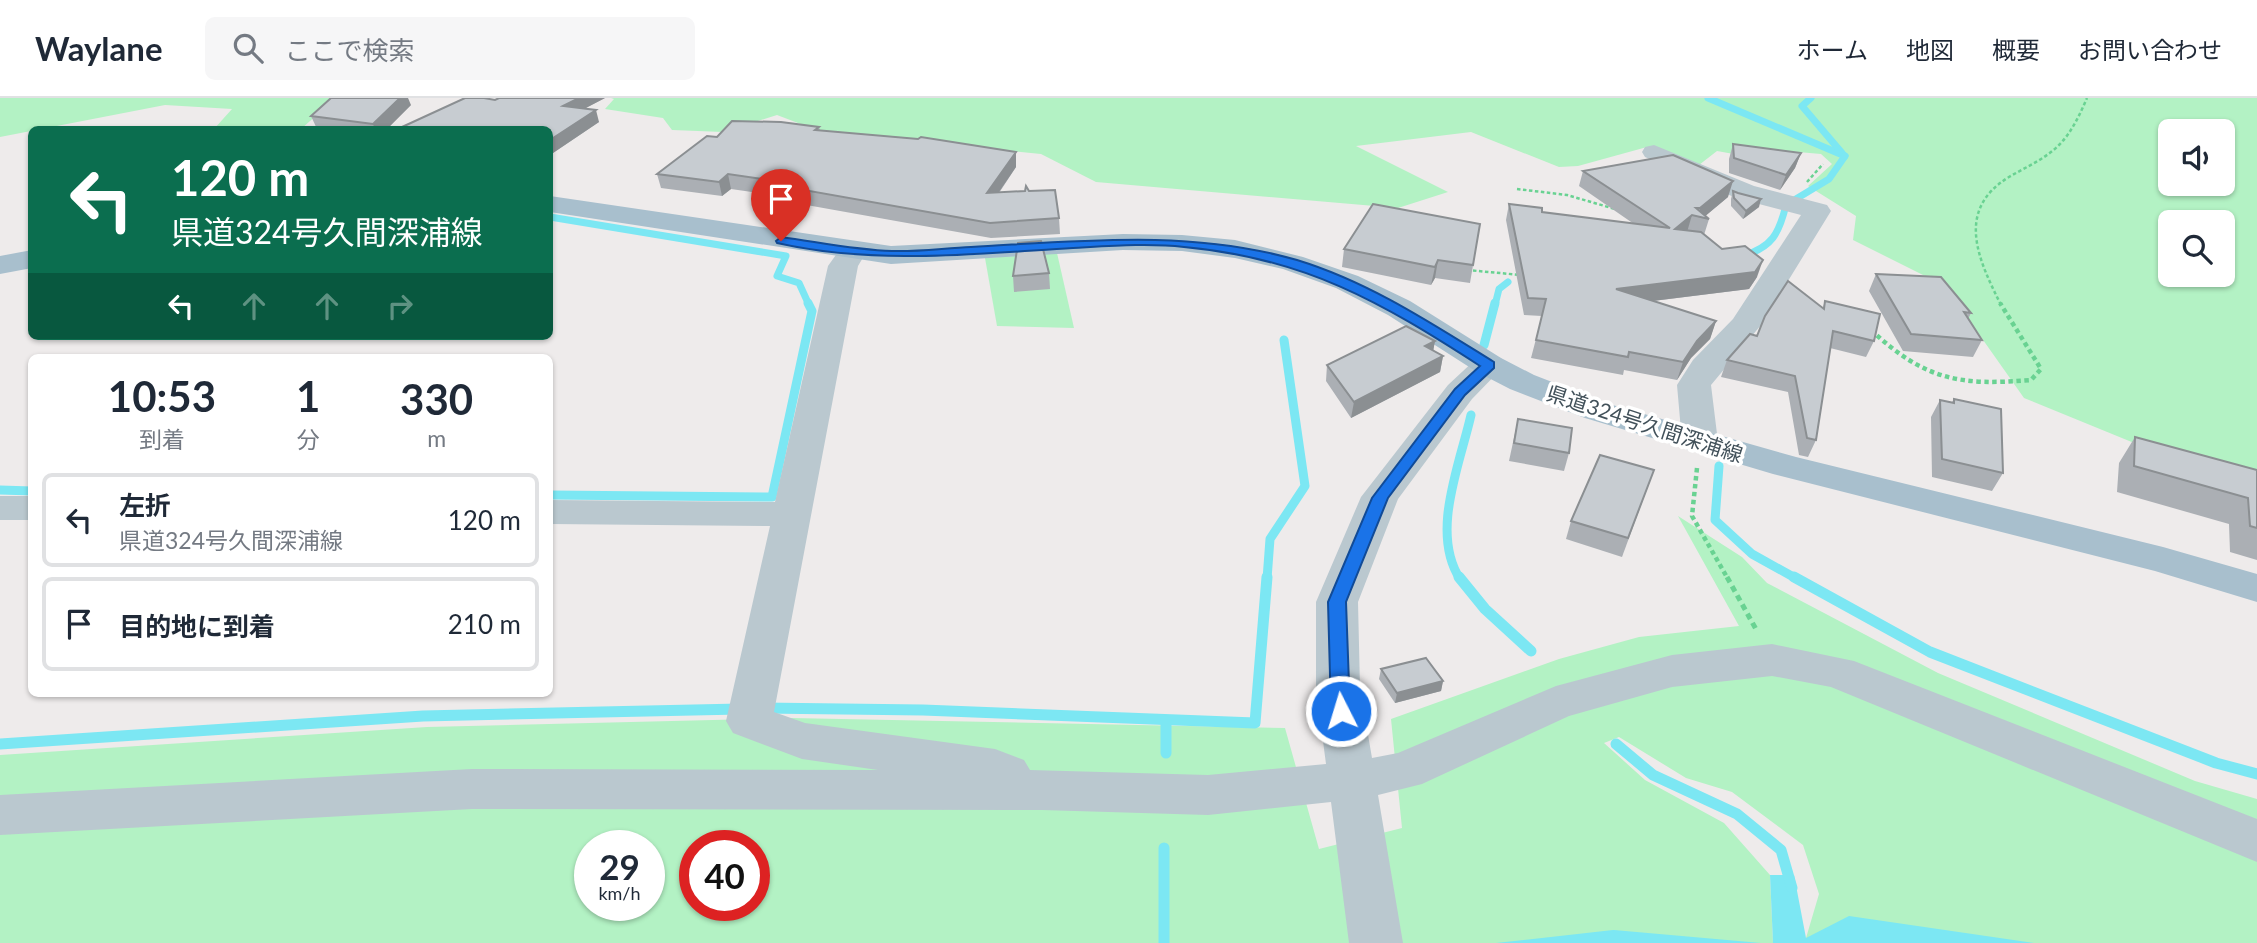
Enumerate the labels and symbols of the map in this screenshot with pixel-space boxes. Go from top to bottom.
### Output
pin [751,169,811,241]
street label: 県道324号久間深浦線 [1544,380,1746,466]
position arrow [1304,674,1378,748]
speed limit sign: 40 [679,830,770,921]

